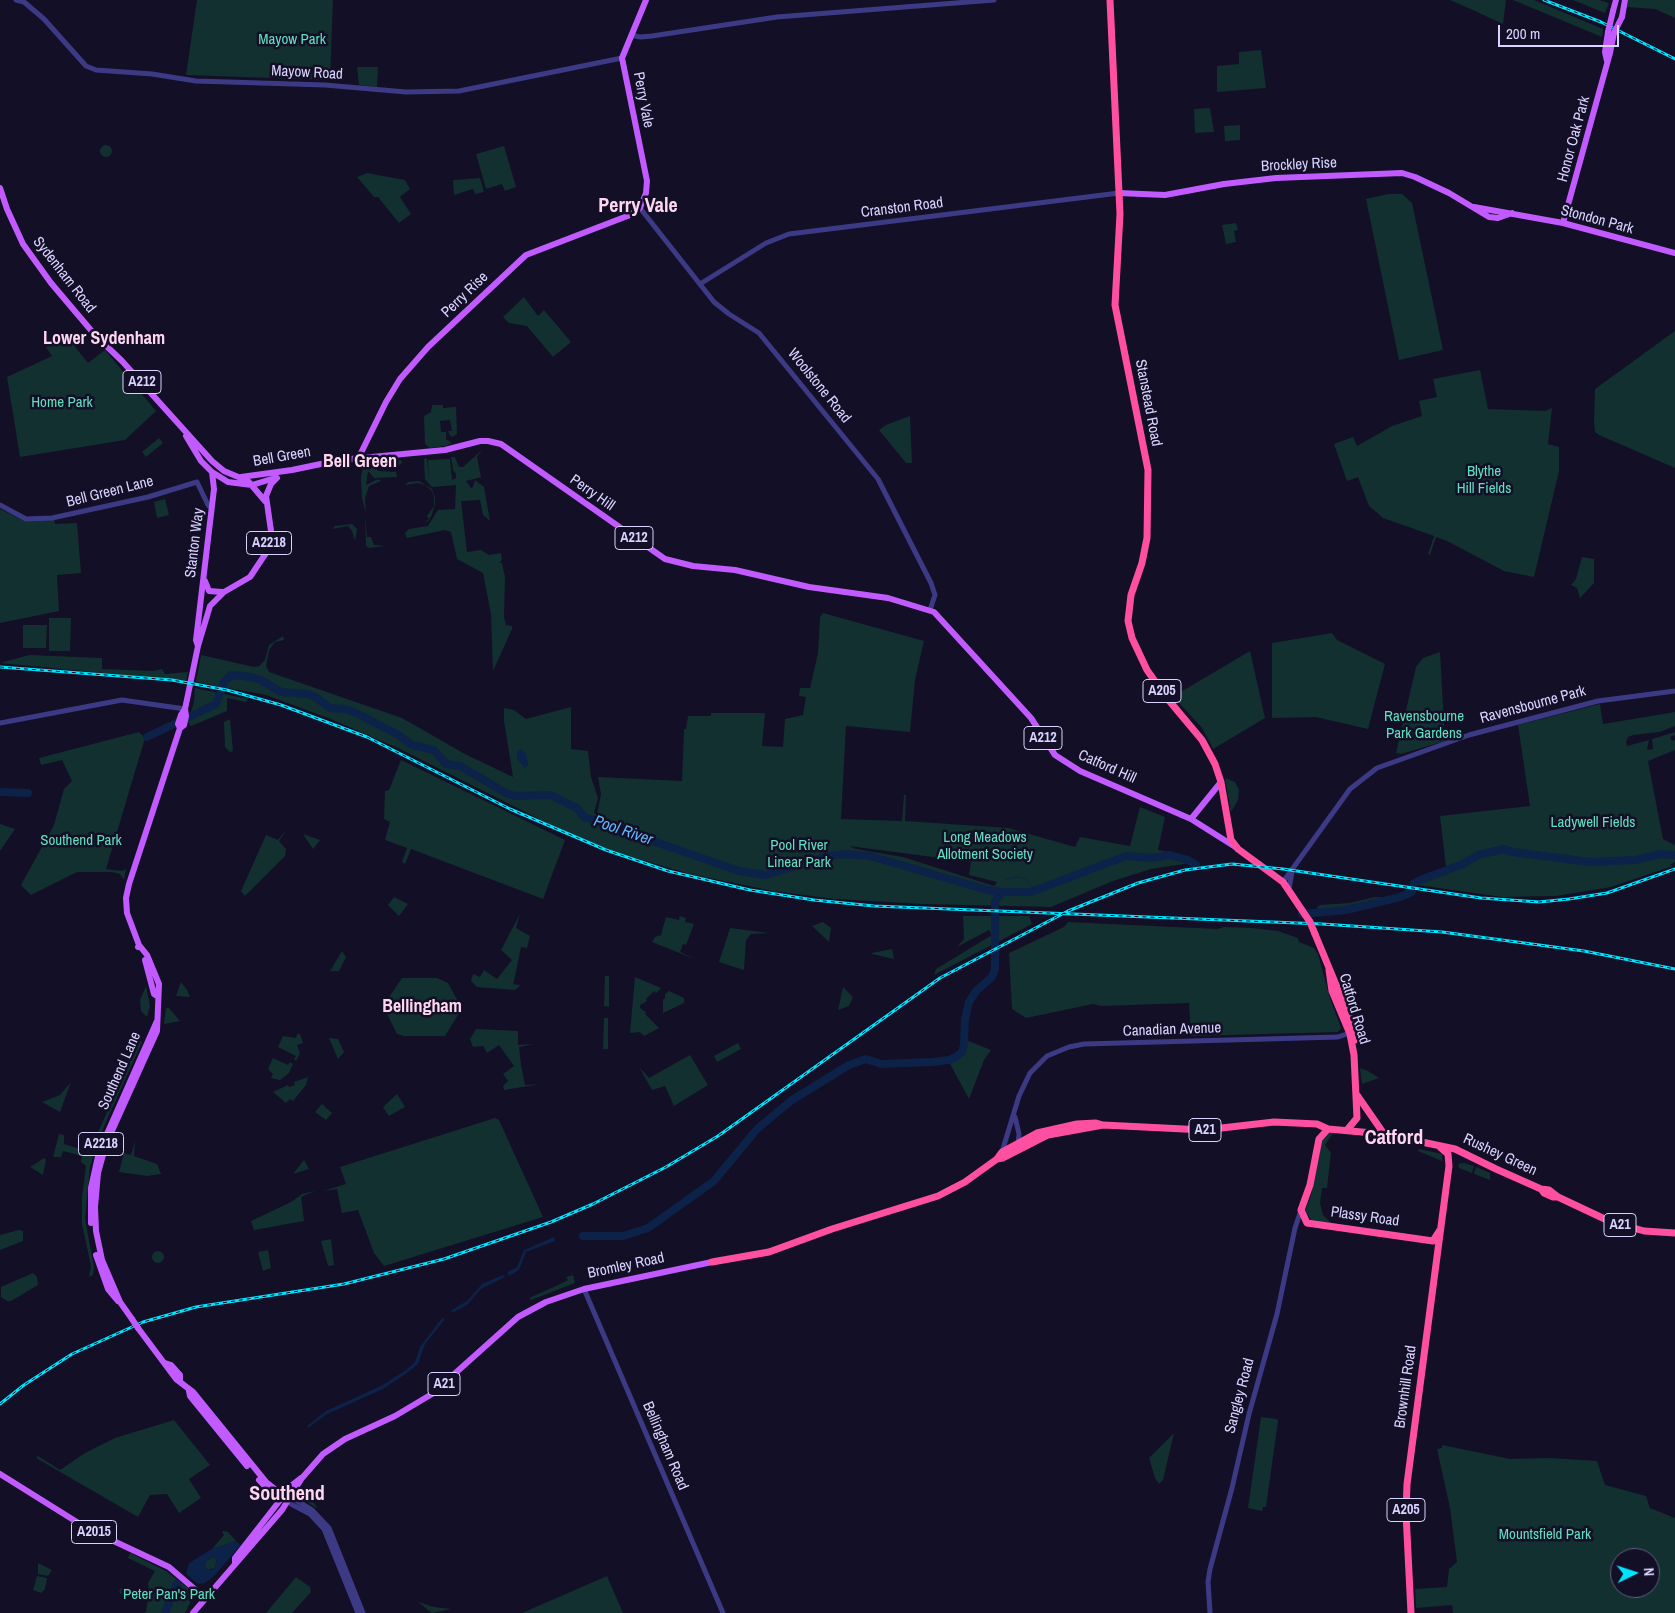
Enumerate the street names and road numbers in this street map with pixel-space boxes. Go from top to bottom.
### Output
street label: Mayow Road [271,62,343,84]
street label: Perry Vale [629,71,657,129]
street label: Honor Oak Park [1554,94,1594,184]
street label: Brockley Rise [1261,154,1337,176]
street label: Cranston Road [860,194,944,222]
street label: Stondon Park [1559,202,1635,238]
street label: Sydenham Road [29,233,99,317]
street label: Perry Rise [438,268,492,322]
street label: Woolstone Road [783,345,855,427]
street label: Stanstead Road [1131,358,1165,448]
road number: A212 [123,371,161,394]
street label: Bell Green [252,443,312,471]
street label: Perry Hill [566,471,618,515]
street label: Bell Green Lane [65,473,155,511]
street label: Stanton Way [182,507,208,579]
road number: A212 [615,526,653,550]
road number: A2218 [246,532,292,554]
road number: A205 [1143,679,1181,702]
street label: Ravensbourne Park [1478,682,1588,728]
road number: A212 [1024,726,1062,750]
street label: Catford Hill [1075,746,1139,788]
street label: Catford Road [1335,971,1373,1047]
street label: Canadian Avenue [1123,1019,1221,1041]
street label: Southend Lane [95,1029,145,1113]
road number: A21 [1189,1118,1221,1142]
street label: Rushey Green [1460,1130,1540,1180]
road number: A2218 [78,1132,124,1156]
street label: Plassy Road [1330,1203,1400,1231]
road number: A21 [1604,1214,1636,1236]
street label: Bromley Road [586,1249,666,1283]
street label: Brownhill Road [1391,1344,1421,1430]
street label: Sangley Road [1221,1356,1259,1436]
road number: A21 [428,1372,460,1396]
street label: Bellingham Road [638,1399,692,1493]
road number: A205 [1387,1498,1425,1522]
road number: A2015 [72,1520,116,1544]

